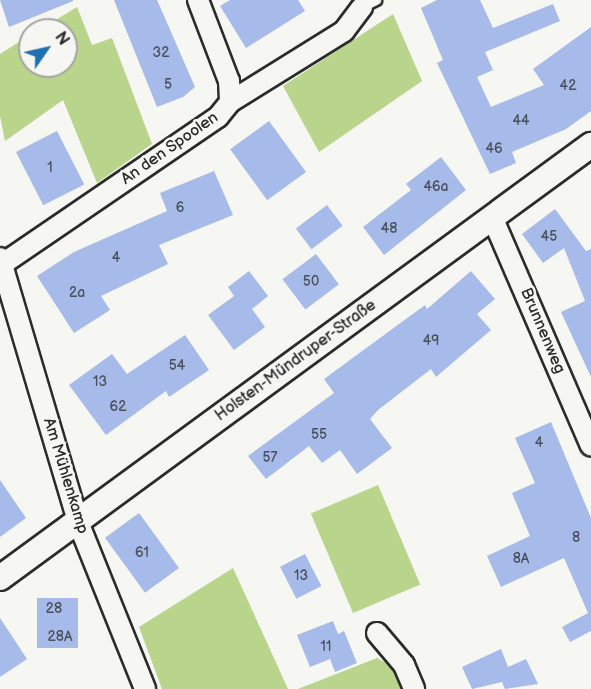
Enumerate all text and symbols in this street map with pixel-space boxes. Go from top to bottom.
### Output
north arrow [18,18,78,78]
text: N [50,28,73,49]
house number: 32 [153,45,169,61]
house number: 5 [164,77,172,93]
house number: 42 [560,78,576,94]
street label: An den Spoolen [118,108,222,190]
house number: 44 [512,113,530,129]
house number: 46 [485,141,503,157]
house number: 1 [47,160,53,176]
house number: 46a [423,179,449,195]
house number: 6 [176,200,184,216]
house number: 48 [381,221,397,237]
house number: 45 [541,229,557,245]
house number: 4 [112,250,120,266]
house number: 50 [303,274,319,290]
house number: 2a [69,285,85,301]
street label: Brunnenweg [515,285,569,377]
street label: Holsten-Mündruper-Straße [212,296,380,426]
house number: 49 [423,333,439,349]
house number: 54 [169,358,185,374]
house number: 13 [93,374,107,390]
house number: 62 [110,399,126,415]
street label: Am Mühlenkamp [38,416,92,536]
house number: 55 [311,427,327,443]
house number: 4 [535,435,543,451]
house number: 57 [263,450,277,466]
house number: 8 [572,530,580,546]
house number: 61 [135,545,149,561]
house number: 8A [513,551,529,567]
house number: 13 [294,568,308,584]
house number: 28 [46,601,62,617]
house number: 28A [48,629,72,645]
house number: 11 [321,639,331,655]

